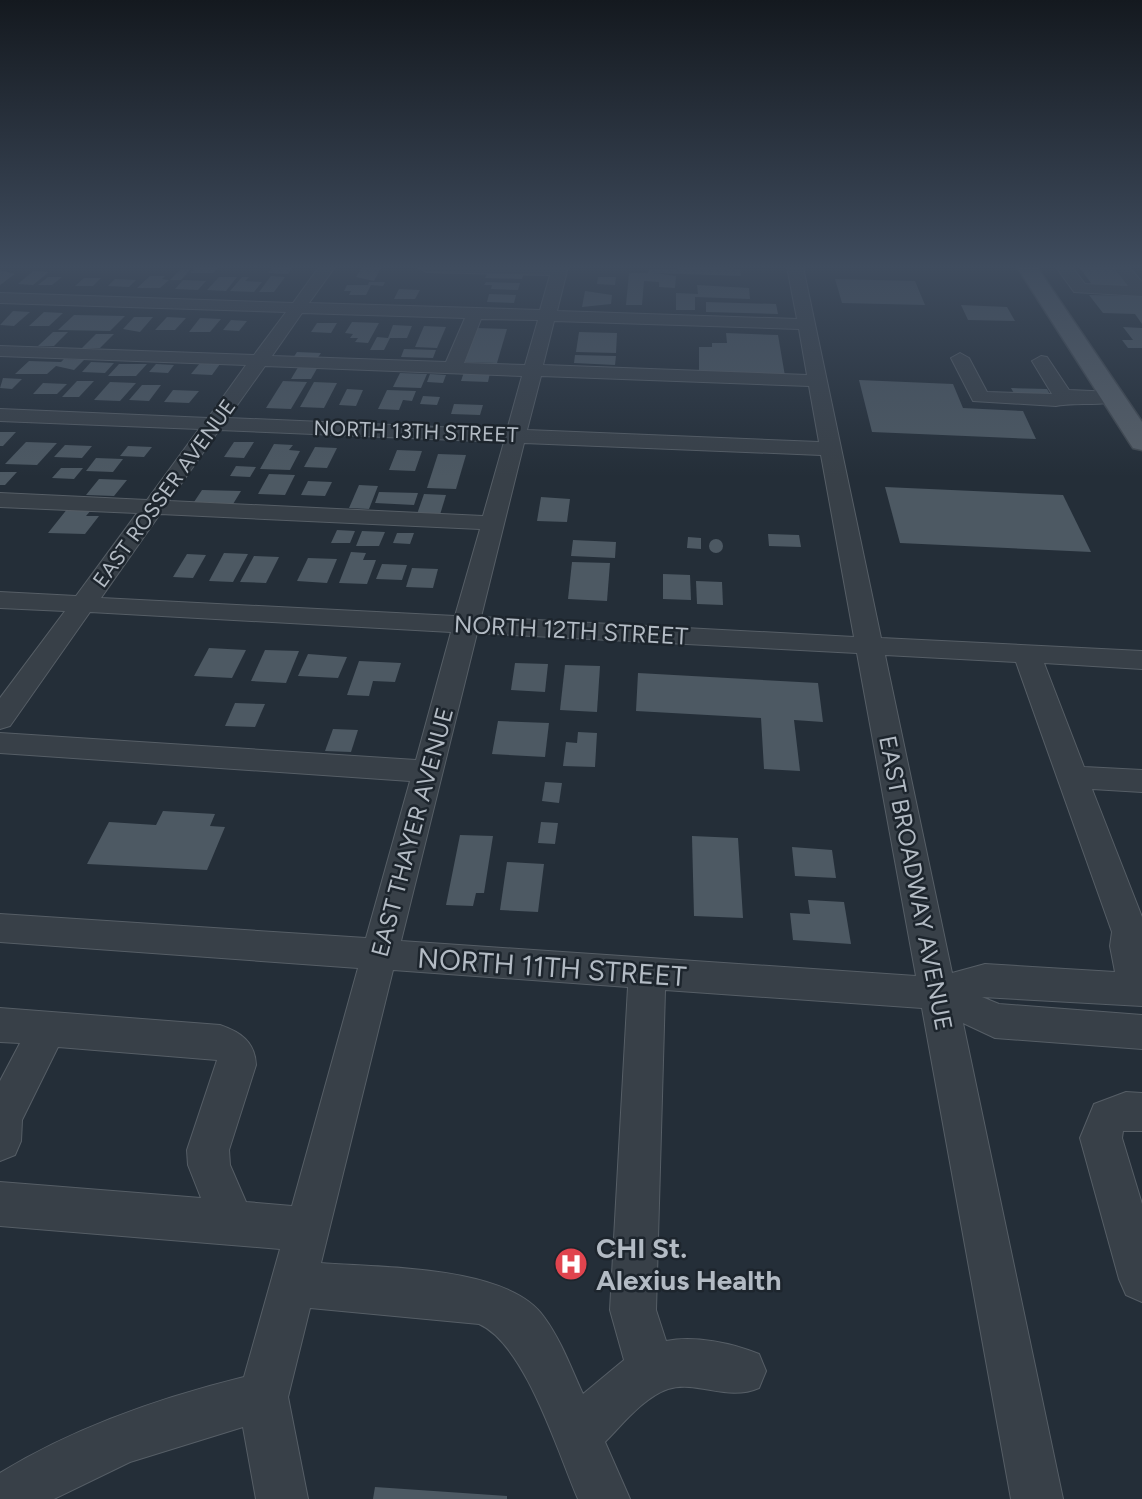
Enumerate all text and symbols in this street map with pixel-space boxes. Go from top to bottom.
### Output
street label: EAST ROSSER AVENUE [87,394,241,592]
street label: NORTH 13TH STREET [313,415,519,447]
street label: NORTH 12TH STREET [453,609,689,651]
street label: EAST THAYER AVENUE [365,704,459,960]
street label: EAST BROADWAY AVENUE [873,733,959,1033]
street label: NORTH 11TH STREET [416,941,688,993]
place label: CHI St. Alexius Health [596,1231,781,1297]
hospital icon: CHI St. Alexius Health [552,1245,590,1283]

